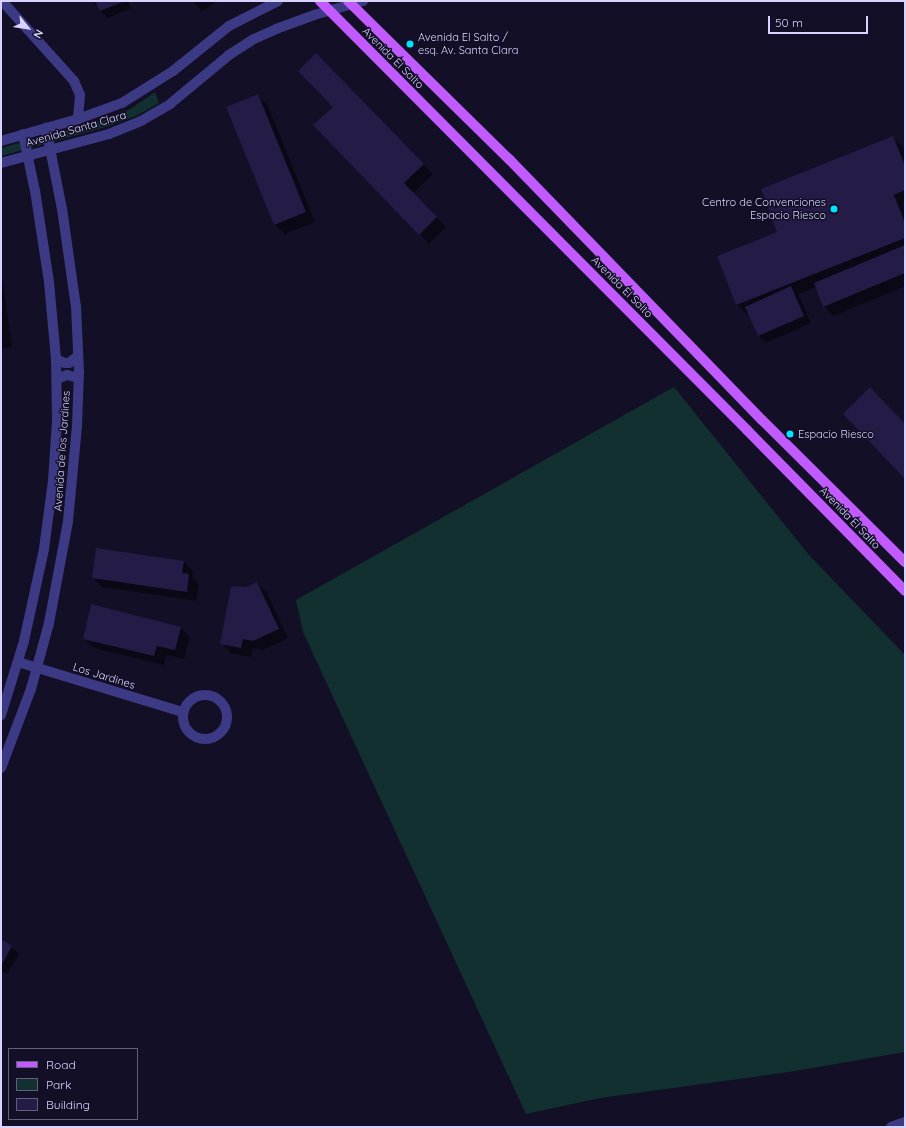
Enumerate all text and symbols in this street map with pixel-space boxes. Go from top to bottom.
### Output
north arrow [8,8,48,48]
scale bar [770,8,870,34]
text: 50 m [775,15,803,30]
street label: Avenida El Salto [360,25,426,91]
text: N [30,27,46,41]
place label: Avenida El Salto / esq. Av. Santa Clara [418,31,518,57]
marker: Avenida El Salto / esq. Av. Santa Clara [405,39,415,49]
street label: Avenida Santa Clara [24,108,128,150]
place label: Centro de Convenciones Espacio Riesco [702,196,826,222]
marker: Centro de Convenciones Espacio Riesco [829,204,839,214]
street label: Avenida El Salto [589,254,655,320]
street label: Avenida de los Jardines [51,390,73,512]
place label: Espacio Riesco [798,427,874,441]
marker: Espacio Riesco [785,429,795,439]
street label: Avenida El Salto [817,484,883,552]
street label: Los Jardines [71,660,137,692]
legend [8,1048,138,1120]
text: Road [46,1057,76,1072]
text: Park [46,1077,71,1092]
text: Building [46,1097,90,1112]

